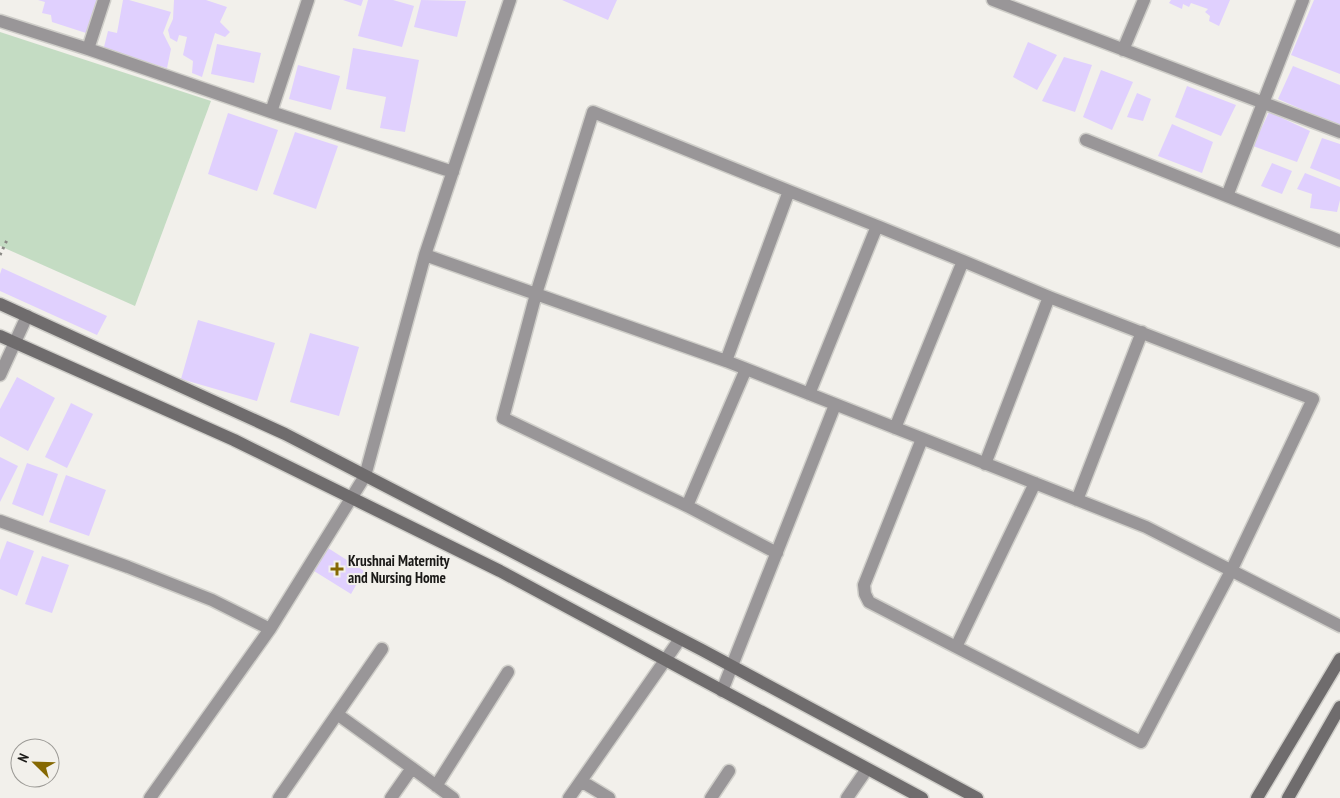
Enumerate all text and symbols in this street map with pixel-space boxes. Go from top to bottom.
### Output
place label: Krushnai Maternity and Nursing Home [348,551,451,587]
marker: Krushnai Maternity and Nursing Home [330,562,344,576]
north arrow [10,738,60,788]
text: N [13,751,33,765]

